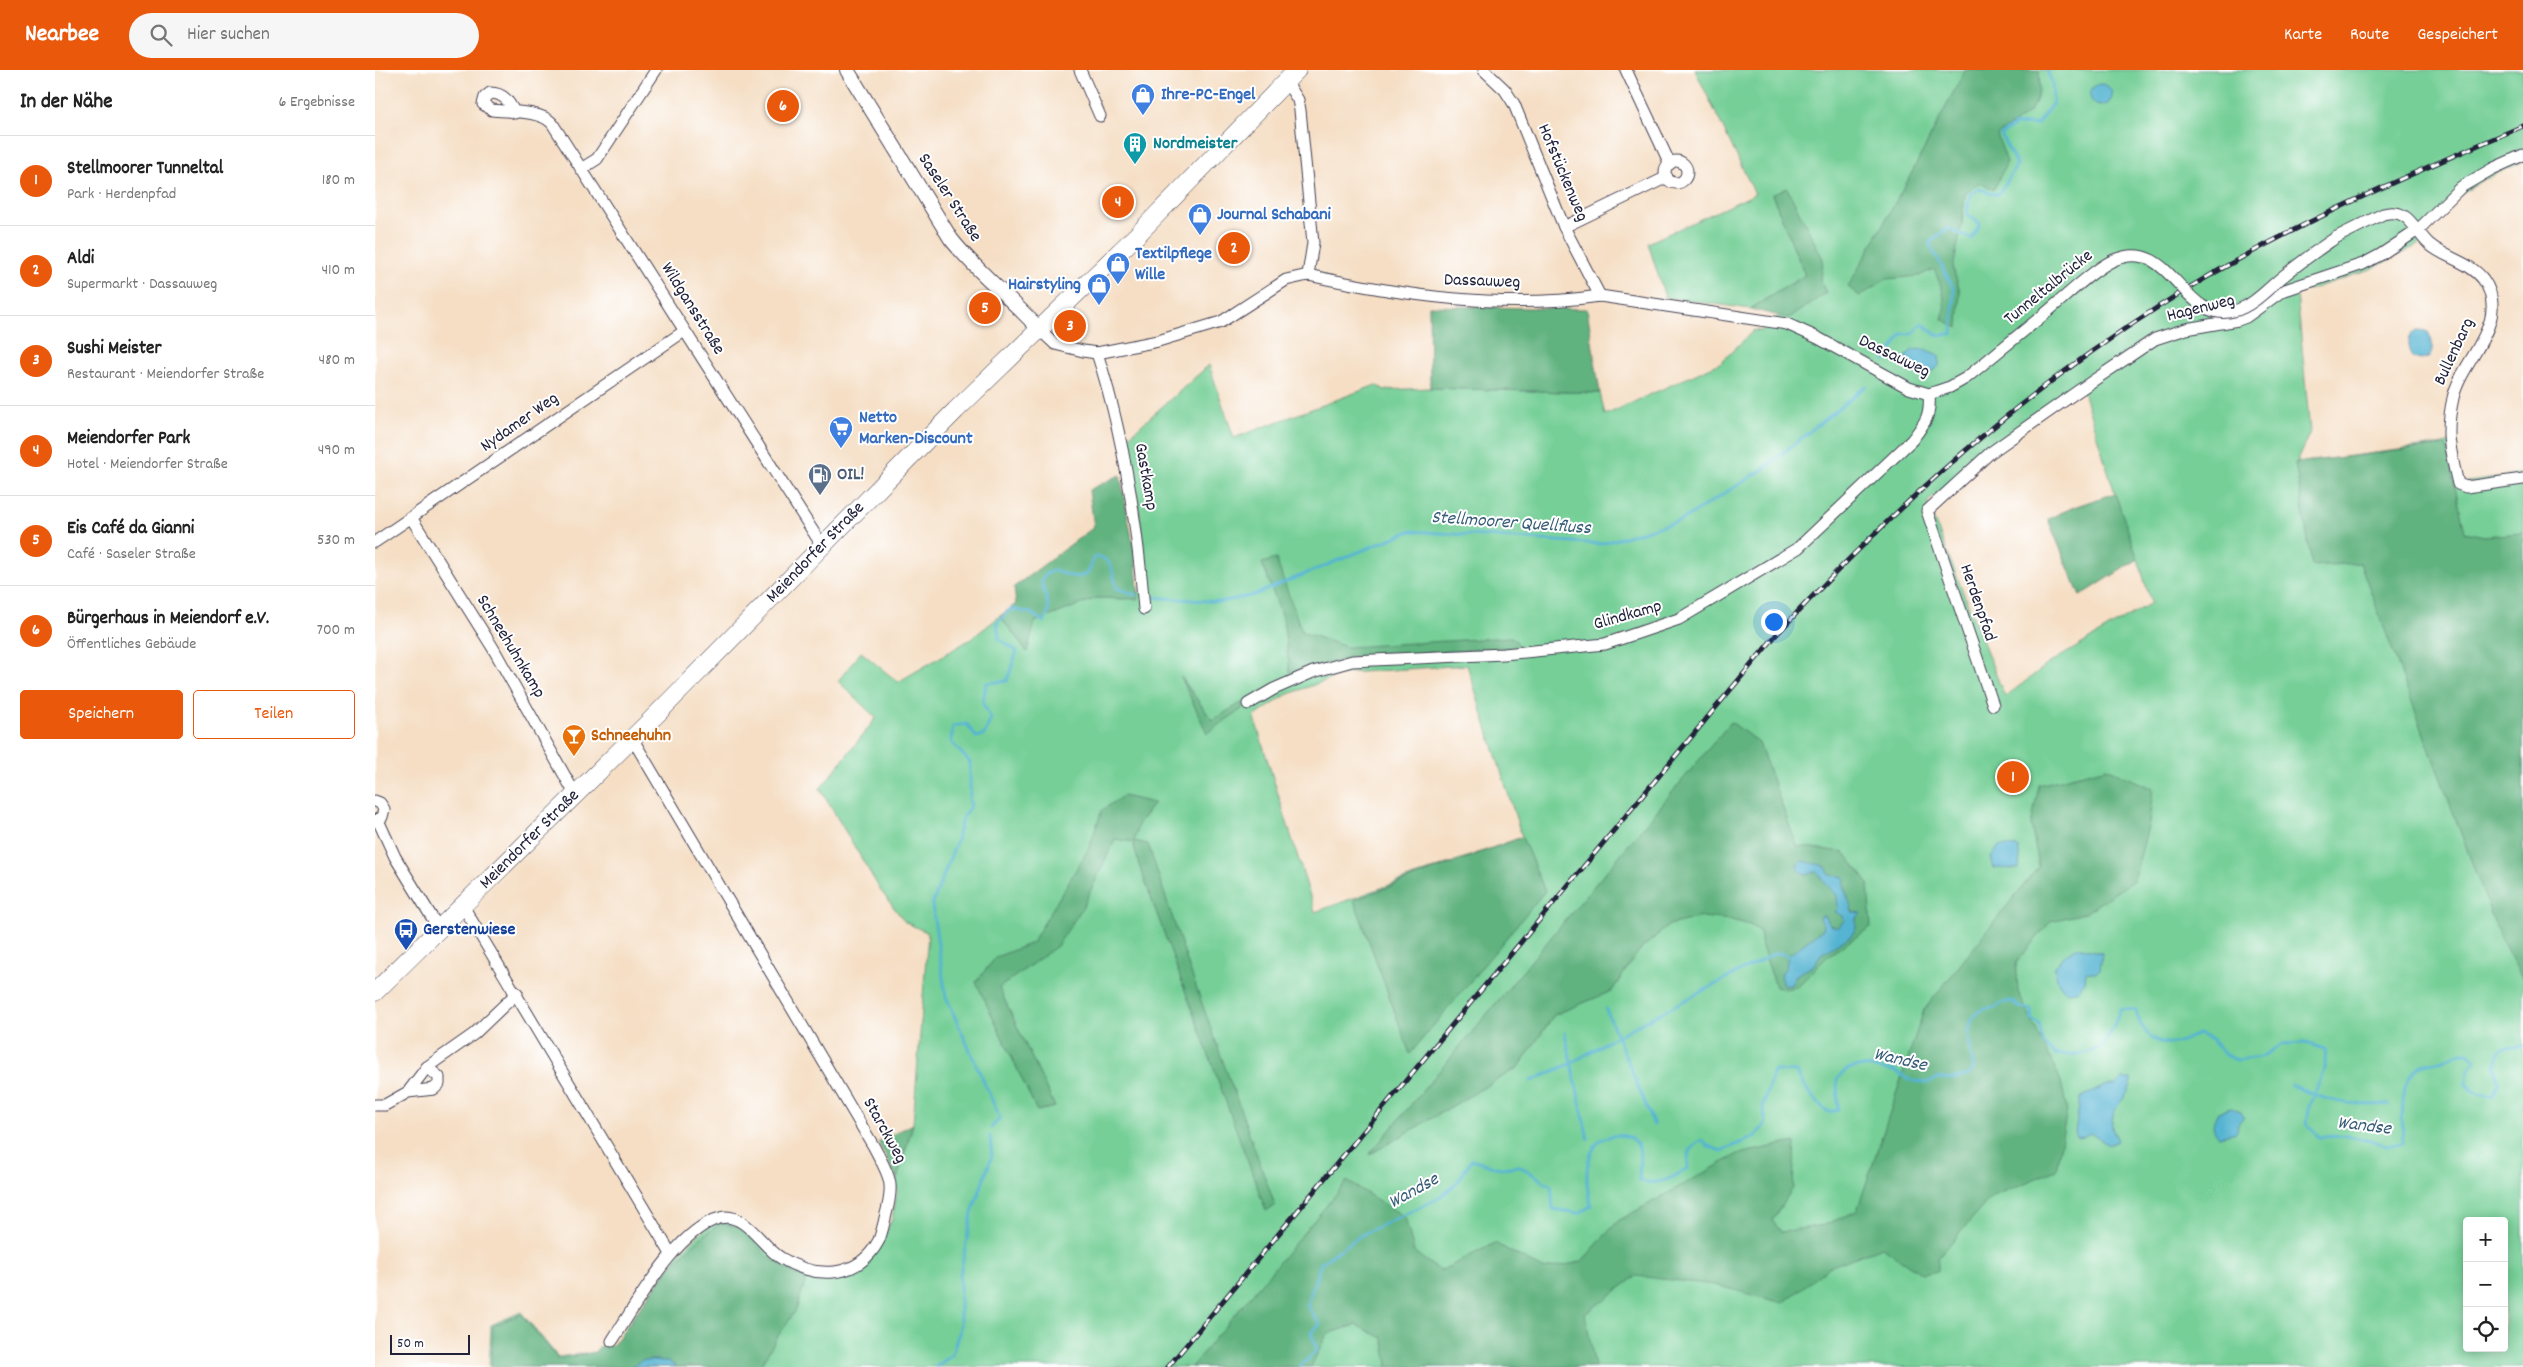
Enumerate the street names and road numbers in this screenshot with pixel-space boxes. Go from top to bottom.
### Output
street label: Hofstückenweg [1530,120,1594,226]
street label: Saseler Straße [911,149,987,247]
street label: Tunneltalbrücke [1999,244,2099,332]
street label: Wildgansstraße [654,258,730,360]
street label: Dassauweg [1443,268,1521,296]
street label: Hagenweg [2164,288,2238,329]
street label: Bullenbarg [2428,314,2482,390]
street label: Dassauweg [1854,329,1934,385]
street label: Nydamer Weg [476,387,564,459]
street label: Gastkamp [1127,441,1163,513]
street label: Meiendorfer Straße [761,497,871,609]
street label: Herdenpfad [1952,561,2002,645]
street label: Schneehuhnkamp [469,591,551,703]
street label: Glindkamp [1591,594,1665,638]
street label: Meiendorfer Straße [474,784,586,896]
street label: Starckweg [856,1094,912,1169]

